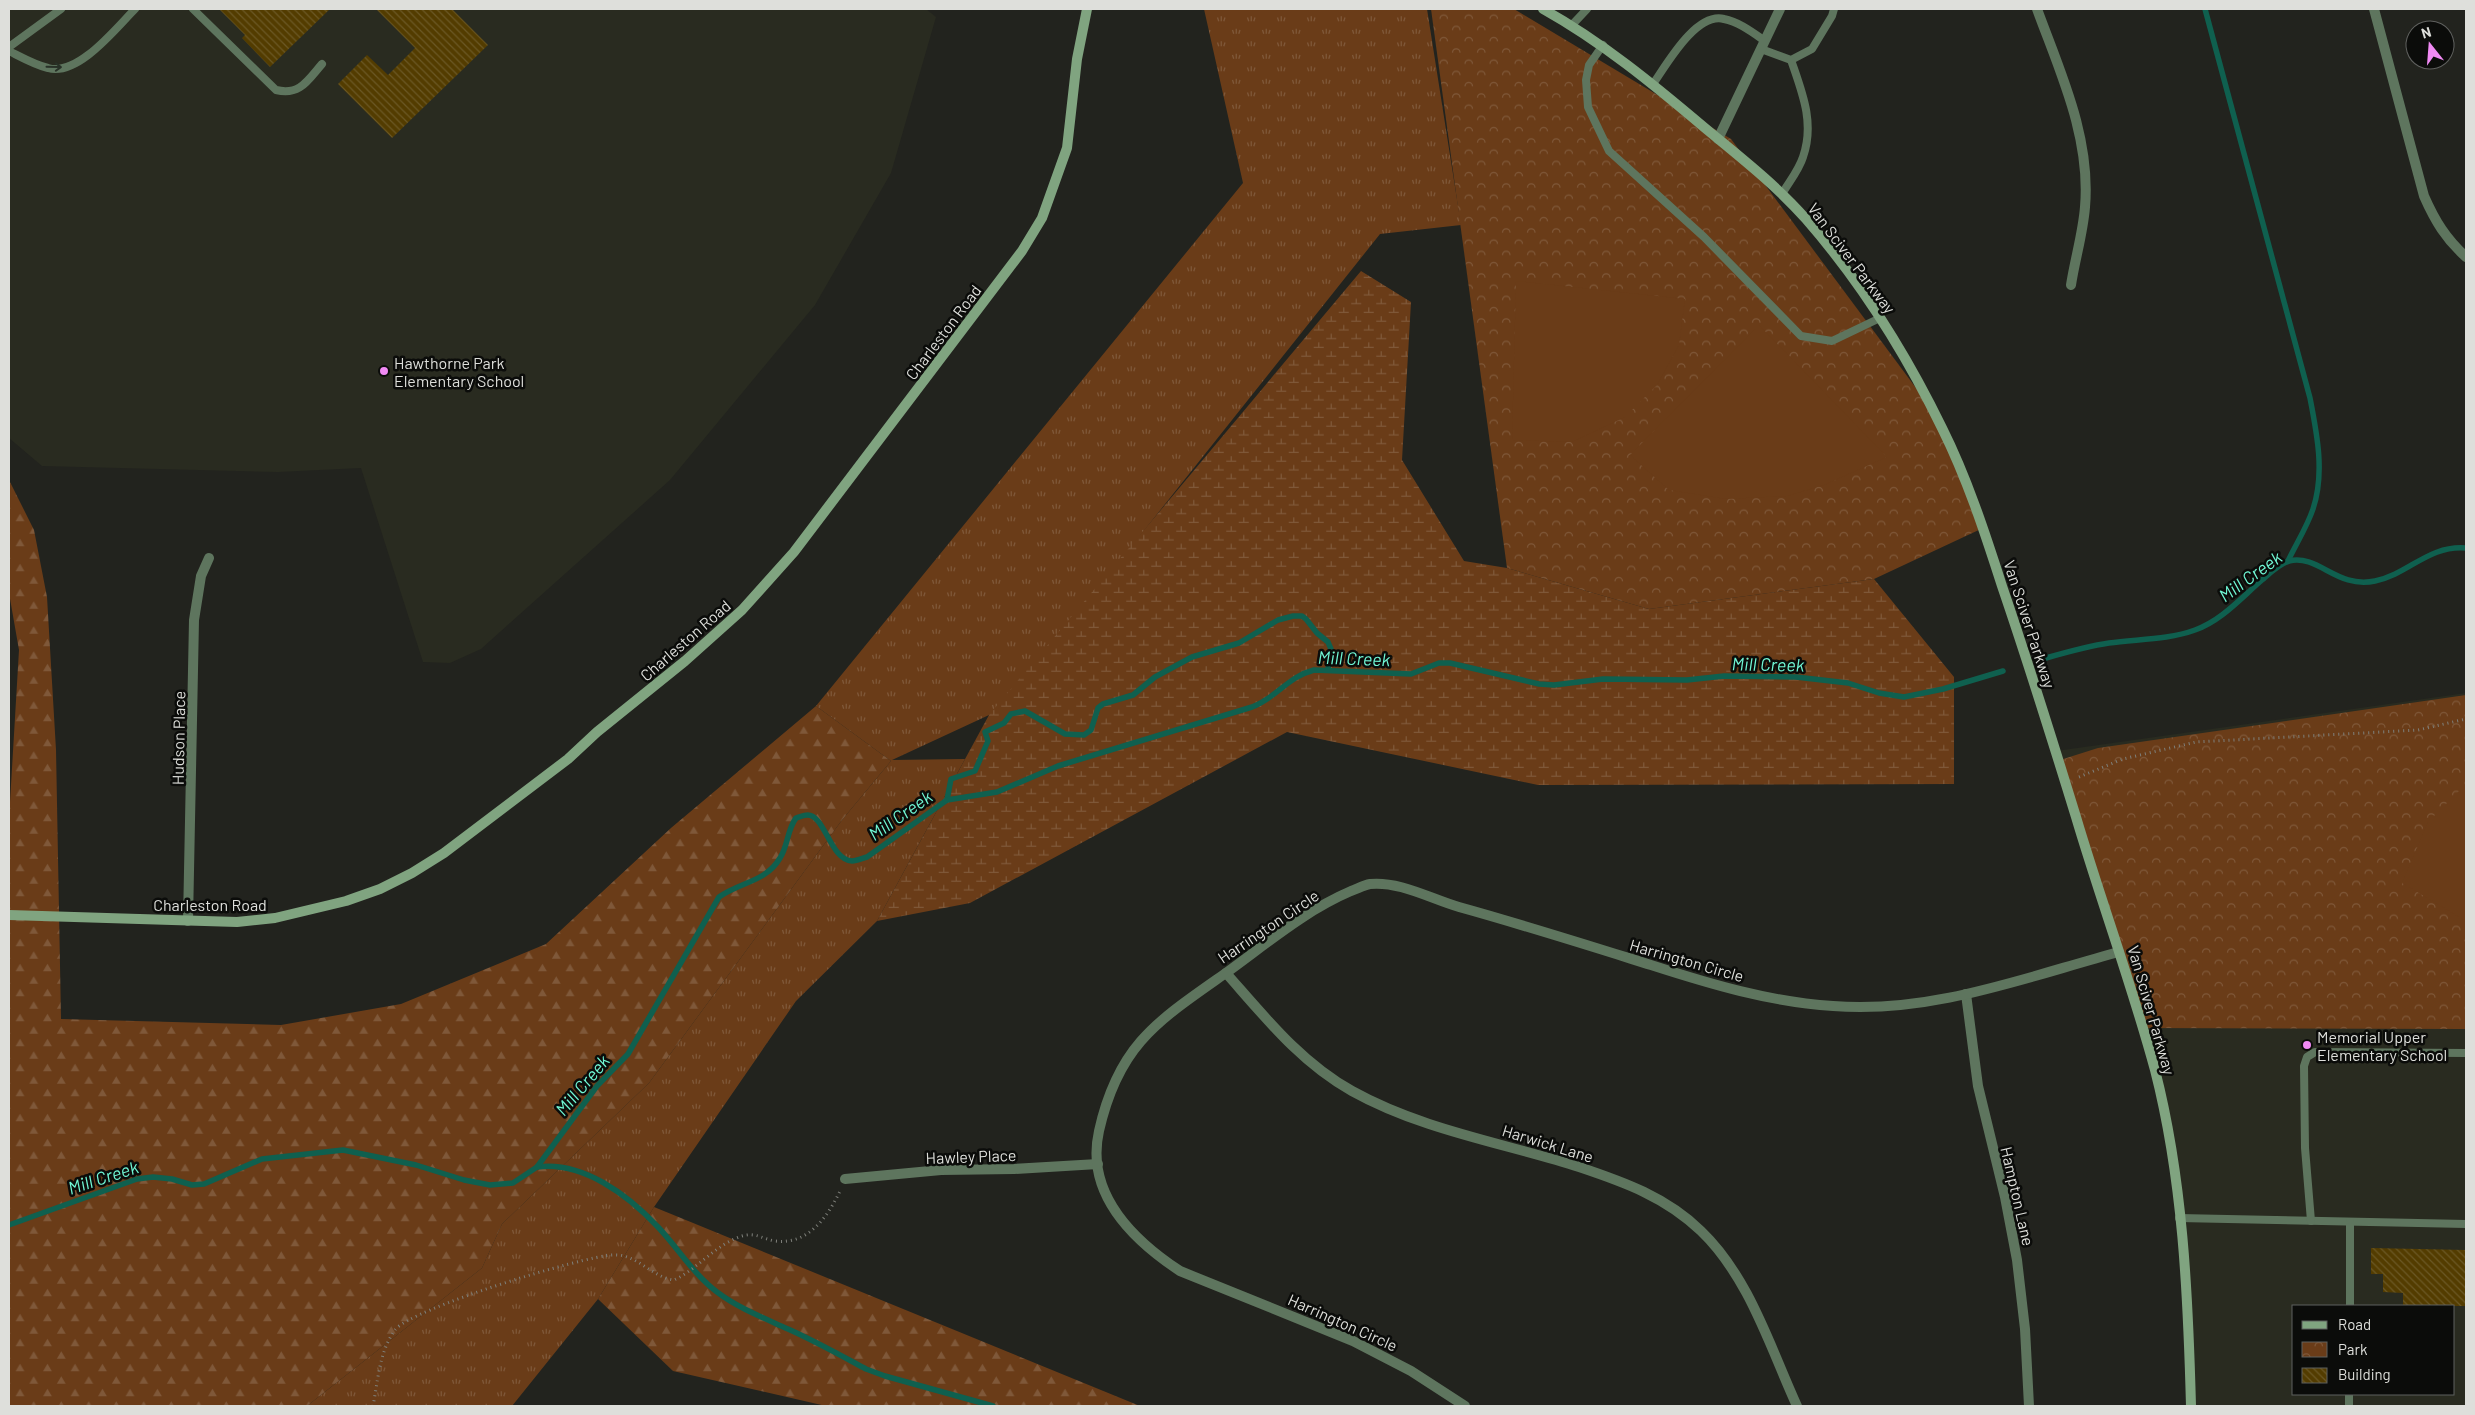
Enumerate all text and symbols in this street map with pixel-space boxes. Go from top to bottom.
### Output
north arrow [2405,20,2455,70]
text: N [2419,23,2433,42]
one-way arrow [45,62,61,72]
street label: Van Sciver Parkway [1804,199,1900,318]
street label: Charleston Road [901,281,985,383]
place label: Hawthorne Park Elementary School [394,353,524,390]
marker: Hawthorne Park Elementary School [378,365,390,377]
water label: Mill Creek [2214,546,2286,606]
street label: Van Sciver Parkway [2000,558,2060,691]
street label: Charleston Road [636,596,734,684]
water label: Mill Creek [1317,646,1391,670]
water label: Mill Creek [1731,652,1805,676]
street label: Hudson Place [168,691,188,785]
water label: Mill Creek [864,785,936,845]
street label: Harrington Circle [1214,885,1322,967]
street label: Charleston Road [153,895,267,914]
street label: Harrington Circle [1628,935,1746,985]
street label: Van Sciver Parkway [2124,943,2180,1077]
place label: Memorial Upper Elementary School [2317,1027,2447,1064]
marker: Memorial Upper Elementary School [2301,1039,2313,1051]
water label: Mill Creek [550,1050,614,1120]
street label: Harwick Lane [1500,1120,1596,1166]
street label: Hawley Place [925,1145,1017,1167]
street label: Hampton Lane [1997,1145,2039,1247]
water label: Mill Creek [65,1155,141,1199]
street label: Harrington Circle [1285,1289,1401,1355]
legend [2292,1305,2455,1395]
text: Road [2338,1315,2371,1333]
text: Park [2338,1340,2368,1358]
text: Building [2338,1365,2391,1383]

